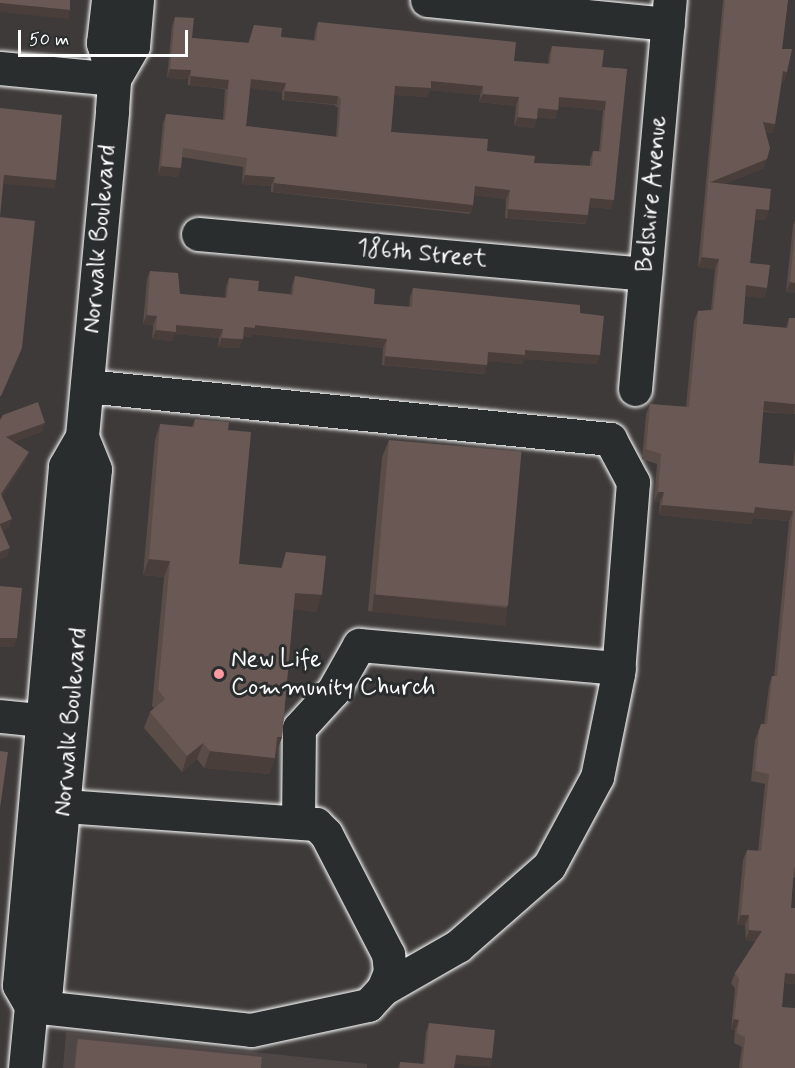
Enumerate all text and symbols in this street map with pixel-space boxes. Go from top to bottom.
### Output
scale bar [21,18,190,56]
text: 50 m [29,28,69,52]
street label: Belshire Avenue [631,113,673,275]
street label: Norwalk Boulevard [77,144,123,334]
street label: 186th Street [356,234,488,274]
street label: Norwalk Boulevard [48,627,94,817]
place label: New Life Community Church [231,646,436,702]
marker: New Life Community Church [212,667,226,681]

